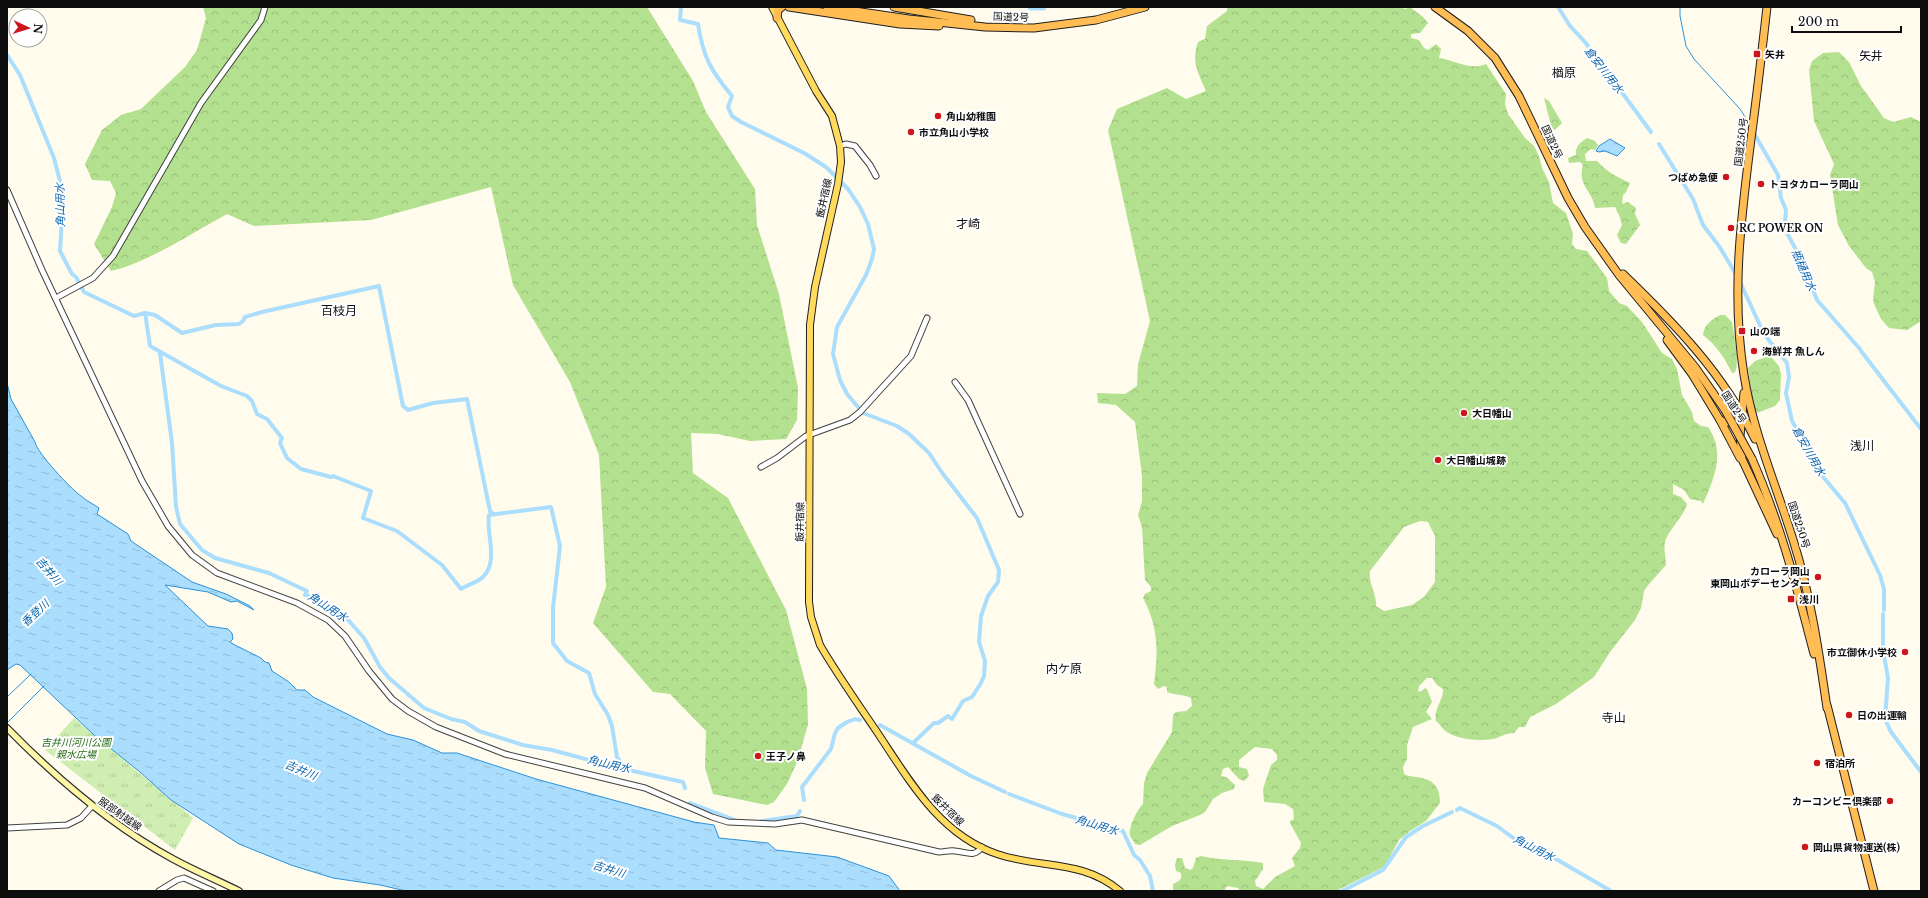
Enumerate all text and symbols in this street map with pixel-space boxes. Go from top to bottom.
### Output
north arrow [8,8,48,48]
scale bar [1792,8,1901,34]
street label: 国道2号 [993,10,1029,24]
text: 200 m [1798,14,1839,29]
text: N [31,23,45,35]
water label: 倉安川用水 [1582,44,1627,97]
place label: 矢井 [1765,48,1785,61]
district label: 矢井 [1859,48,1883,63]
marker: 矢井 [1752,49,1762,59]
district label: 楢原 [1552,65,1576,80]
place label: 角山幼稚園 [946,110,996,123]
marker: 角山幼稚園 [933,111,943,121]
street label: 国道250号 [1732,117,1750,167]
street label: 国道2号 [1538,123,1566,161]
place label: 市立角山小学校 [919,126,989,139]
marker: 市立角山小学校 [906,127,916,137]
place label: つばめ急便 [1668,171,1718,184]
marker: つばめ急便 [1721,172,1731,182]
street label: 飯井宿線 [813,177,835,219]
place label: トヨタカローラ岡山 [1769,178,1859,191]
marker: トヨタカローラ岡山 [1756,179,1766,189]
water label: 角山用水 [53,182,67,227]
district label: 才崎 [956,216,980,231]
place label: RC POWER ON [1739,222,1824,235]
marker: RC POWER ON [1726,223,1736,233]
water label: 瓶樋用水 [1789,247,1820,294]
district label: 百枝月 [321,303,357,318]
place label: 山の端 [1750,325,1780,338]
marker: 山の端 [1737,326,1747,336]
place label: 海鮮丼 魚しん [1762,345,1825,358]
marker: 海鮮丼 魚しん [1749,346,1759,356]
street label: 国道2号 [1719,388,1749,426]
place label: 大日幡山 [1472,407,1512,420]
marker: 大日幡山 [1459,408,1469,418]
water label: 倉安川用水 [1790,424,1829,479]
district label: 浅川 [1850,438,1874,453]
place label: 大日幡山城跡 [1446,454,1506,467]
marker: 大日幡山城跡 [1433,455,1443,465]
street label: 国道250号 [1785,500,1813,550]
street label: 飯井宿線 [793,502,807,542]
water label: 吉井川 [33,554,66,589]
place label: カローラ岡山 東岡山ボデーセンター [1710,565,1810,590]
marker: カローラ岡山 東岡山ボデーセンター [1813,572,1823,582]
water label: 角山用水 [306,589,351,625]
place label: 浅川 [1799,593,1819,606]
marker: 浅川 [1786,594,1796,604]
water label: 香登川 [18,596,53,629]
place label: 市立御休小学校 [1827,646,1897,659]
marker: 市立御休小学校 [1900,647,1910,657]
district label: 内ケ原 [1046,661,1082,676]
place label: 日の出運輸 [1857,709,1907,722]
district label: 寺山 [1602,710,1626,725]
marker: 日の出運輸 [1844,710,1854,720]
park label: 吉井川河川公園 親水広場 [41,736,113,761]
place label: 王子ノ鼻 [766,750,806,763]
marker: 王子ノ鼻 [753,751,763,761]
water label: 角山用水 [586,752,633,776]
water label: 吉井川 [283,757,320,783]
place label: 宿泊所 [1825,757,1855,770]
marker: 宿泊所 [1812,758,1822,768]
street label: 飯井宿線 [929,791,967,829]
street label: 服部射越線 [96,794,144,834]
place label: カーコンビニ倶楽部 [1792,795,1882,808]
marker: カーコンビニ倶楽部 [1885,796,1895,806]
water label: 角山用水 [1074,812,1121,838]
water label: 角山用水 [1511,832,1558,865]
place label: 岡山県貨物運送(株) [1813,841,1900,854]
marker: 岡山県貨物運送(株) [1800,842,1810,852]
water label: 吉井川 [591,857,628,881]

